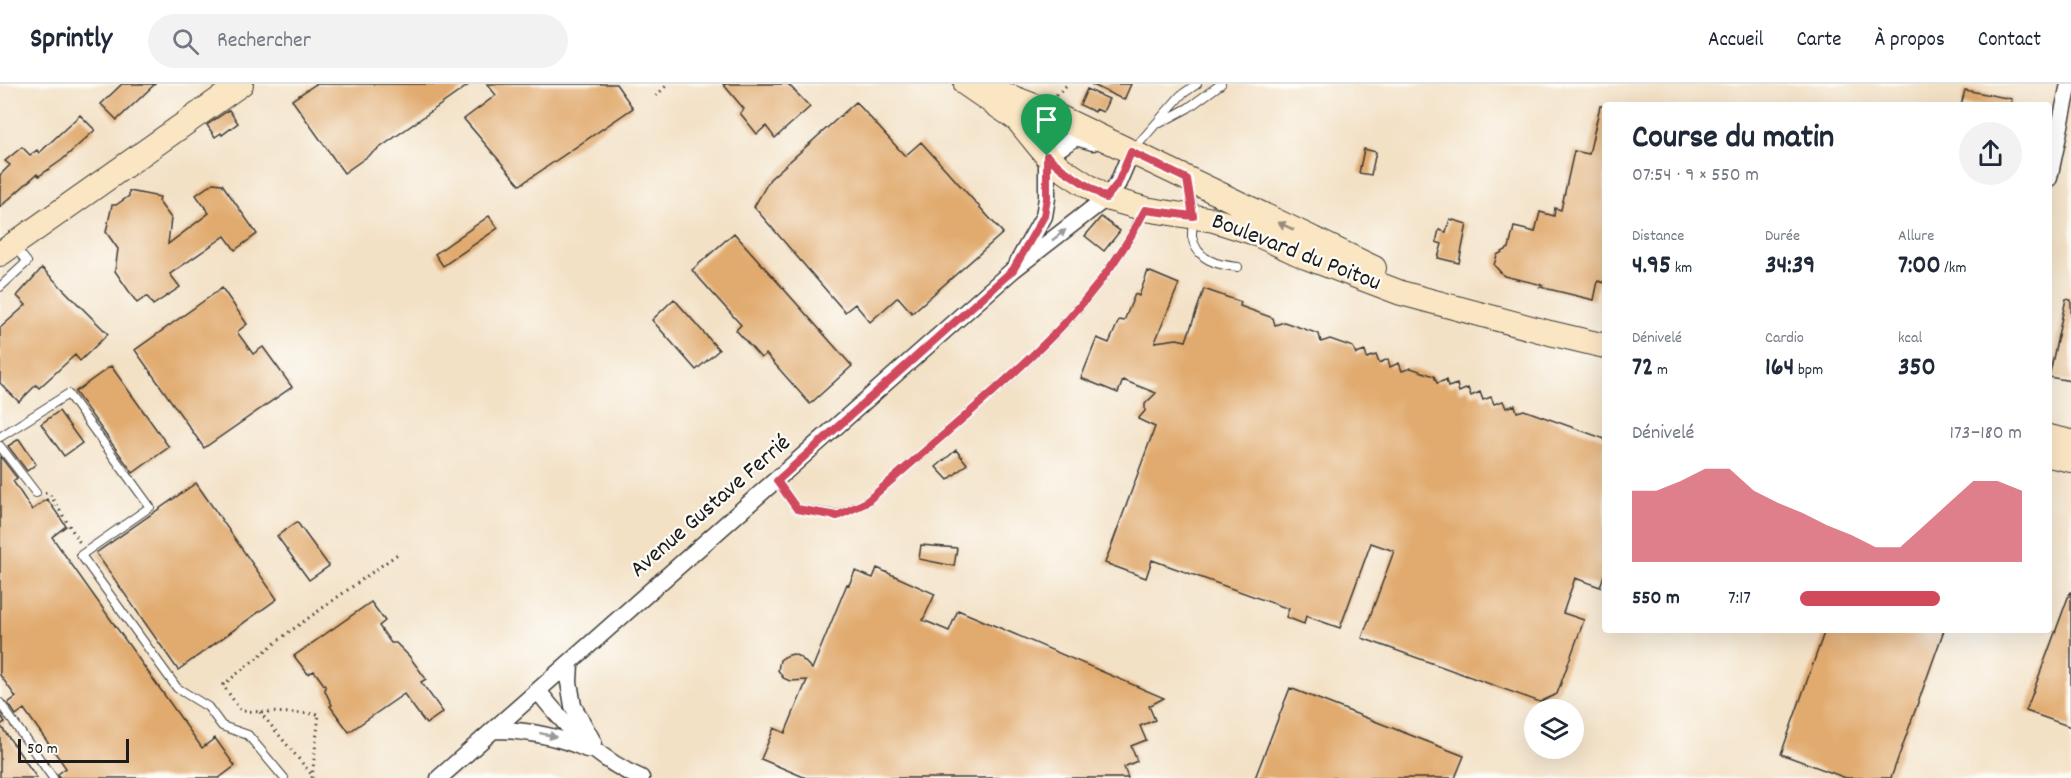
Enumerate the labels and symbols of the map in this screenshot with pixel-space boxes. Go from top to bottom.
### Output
pin [1021,94,1072,156]
street label: Boulevard du Poitou [1207,205,1385,301]
one-way arrow [1277,221,1294,230]
one-way arrow [1052,229,1067,241]
street label: Avenue Gustave Ferrié [623,427,799,587]
one-way arrow [539,731,557,741]
scale bar [18,736,129,764]

